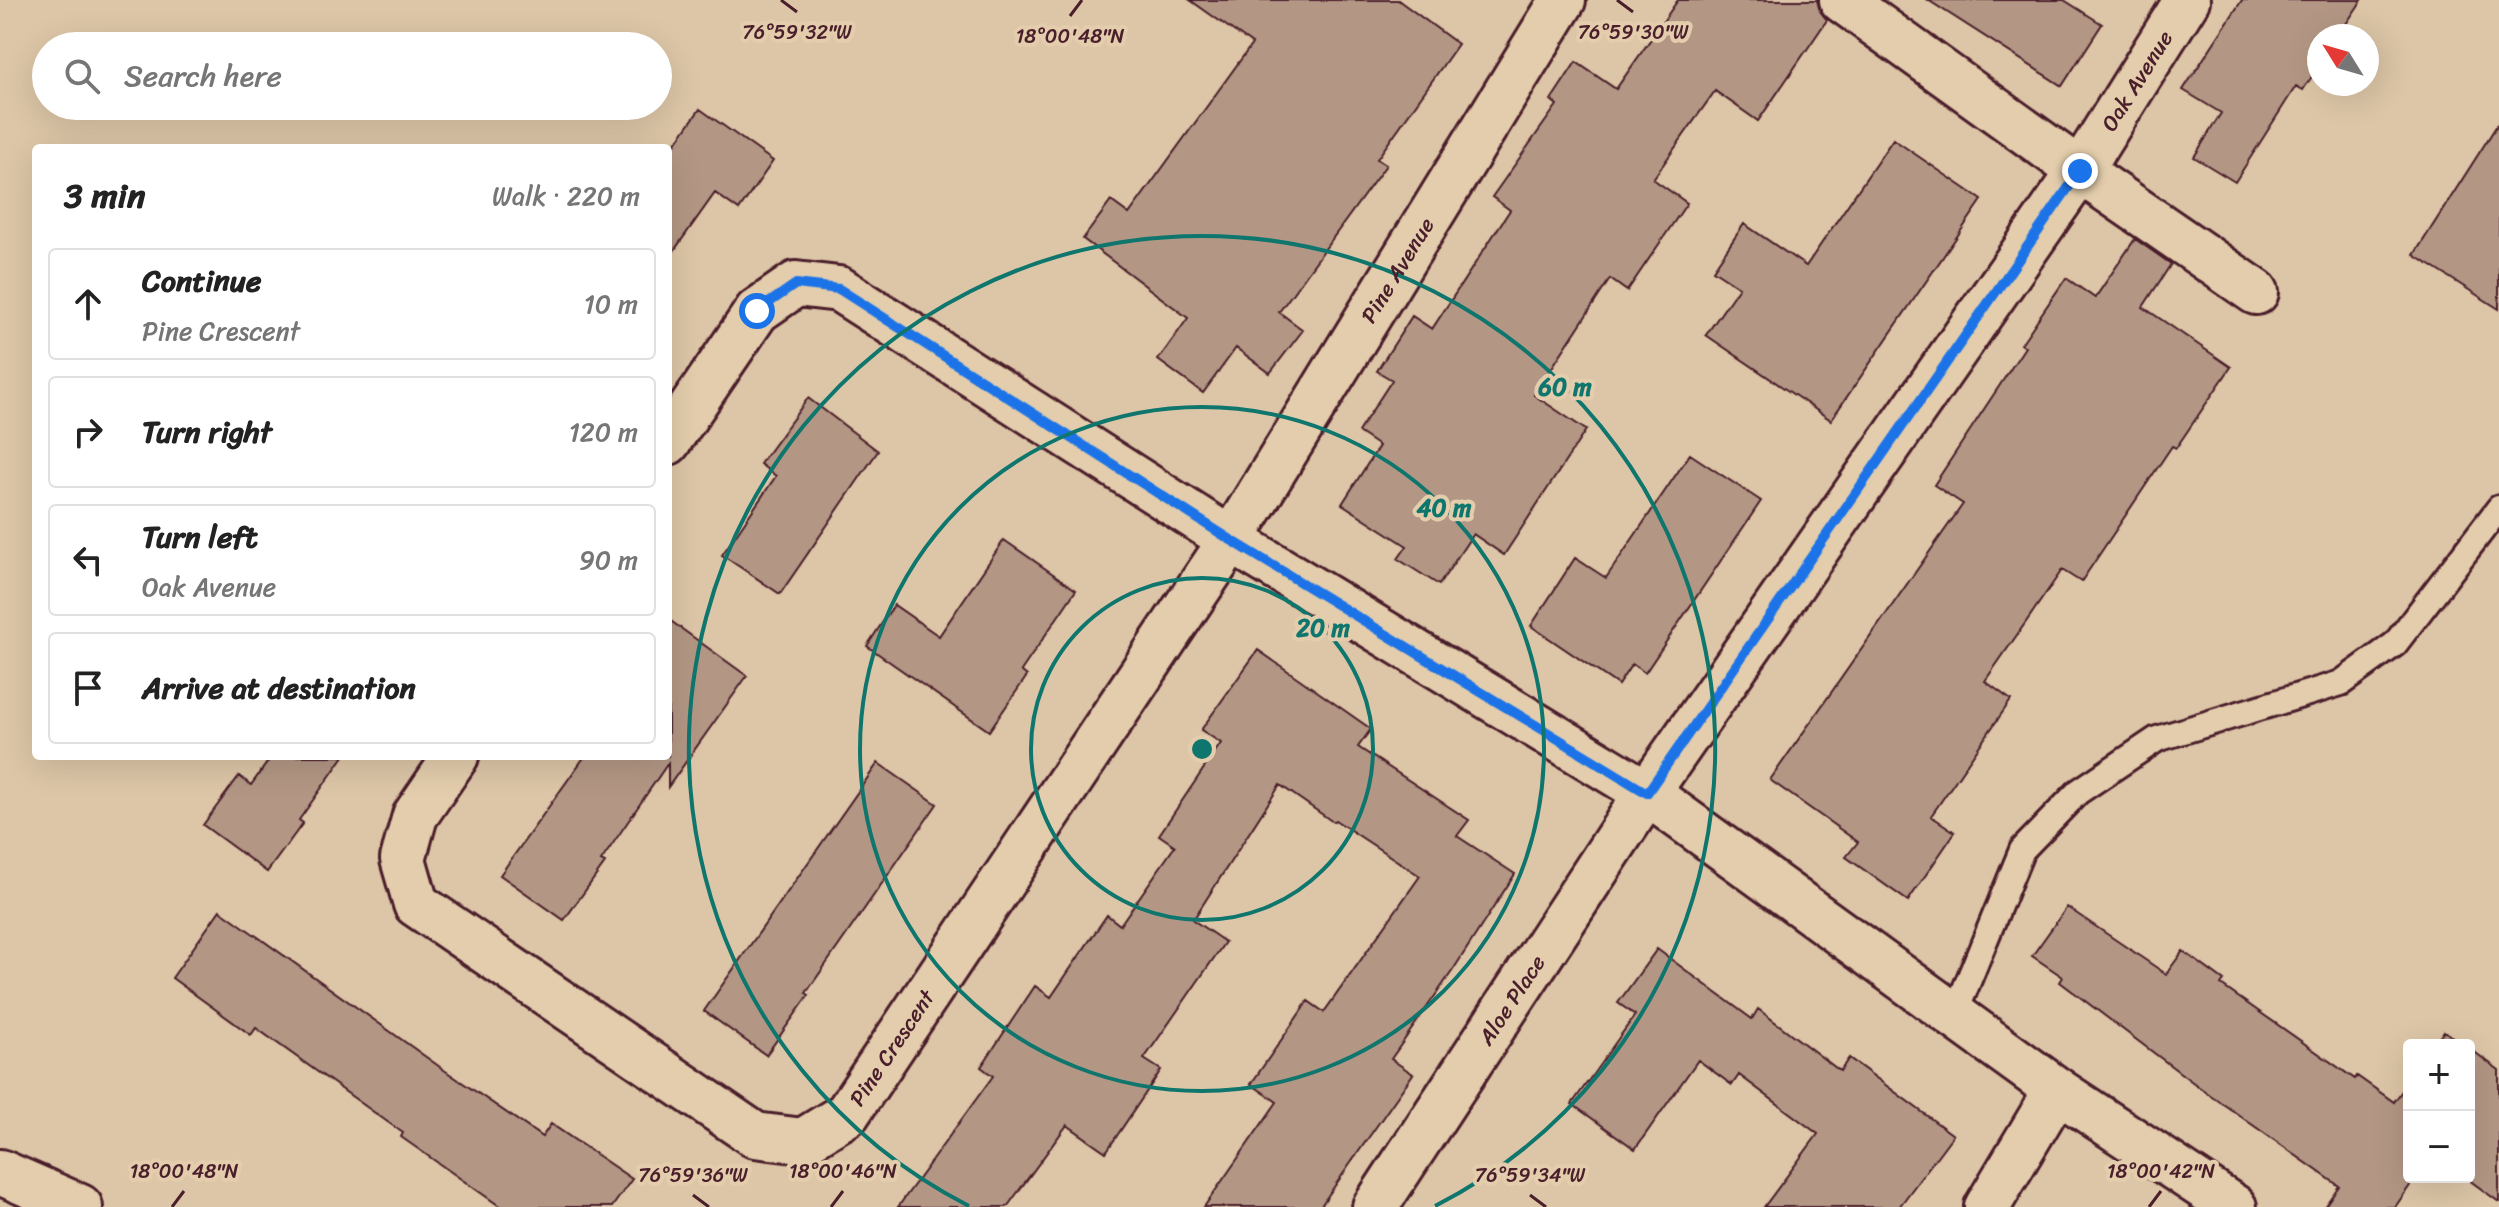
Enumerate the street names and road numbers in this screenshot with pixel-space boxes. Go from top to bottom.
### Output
street label: Oak Avenue [2090,22,2183,139]
street label: Pine Avenue [1349,209,1445,331]
street label: Aloe Place [1466,946,1555,1054]
street label: Pine Crescent [838,980,945,1114]

